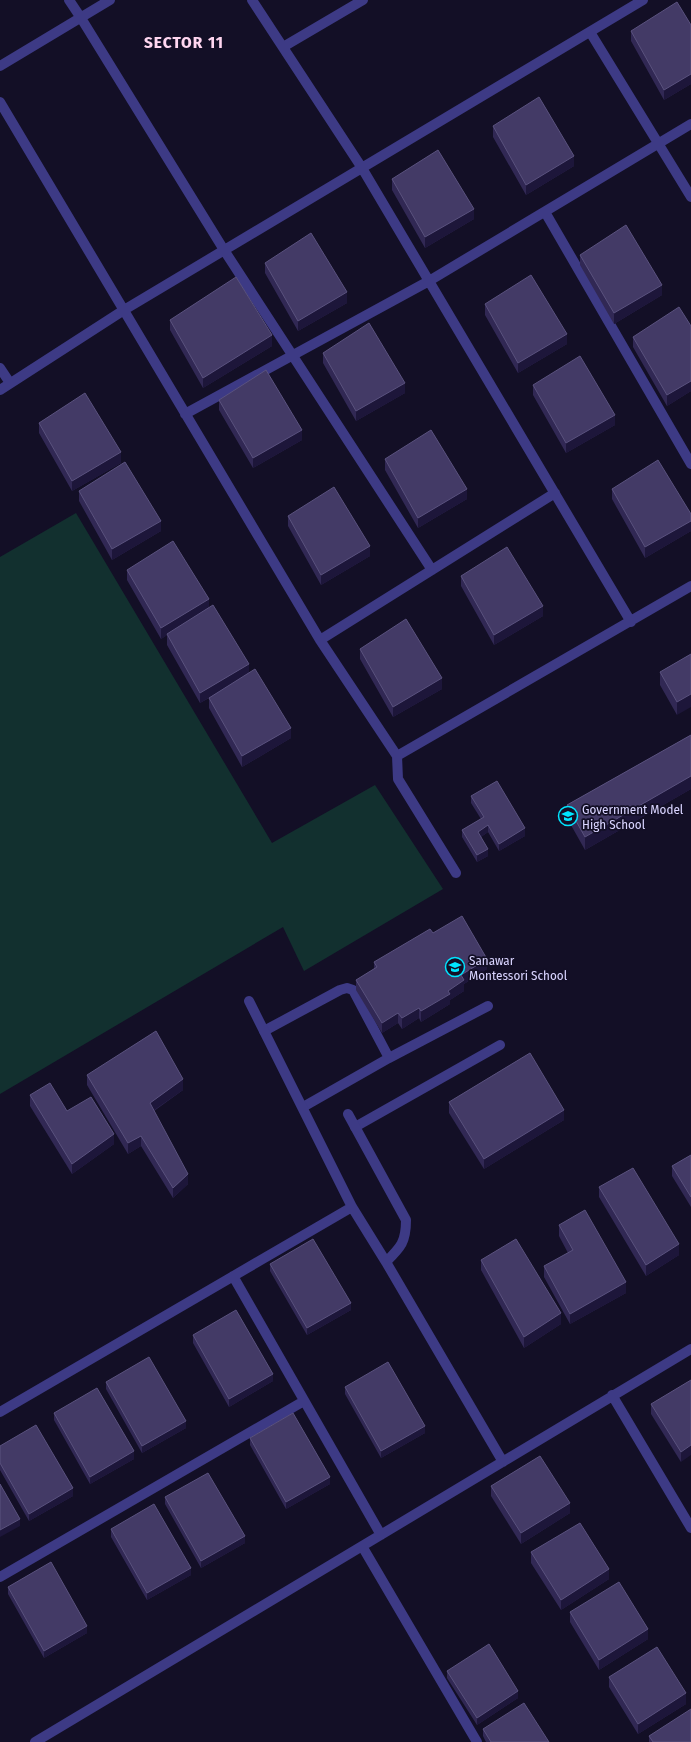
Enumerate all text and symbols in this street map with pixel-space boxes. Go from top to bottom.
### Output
district label: SECTOR 11 [144,32,224,53]
place label: Government Model High School [582,802,684,832]
school or university icon: Government Model High School [557,805,579,827]
place label: Sanawar Montessori School [469,953,568,983]
school or university icon: Sanawar Montessori School [444,956,466,978]

